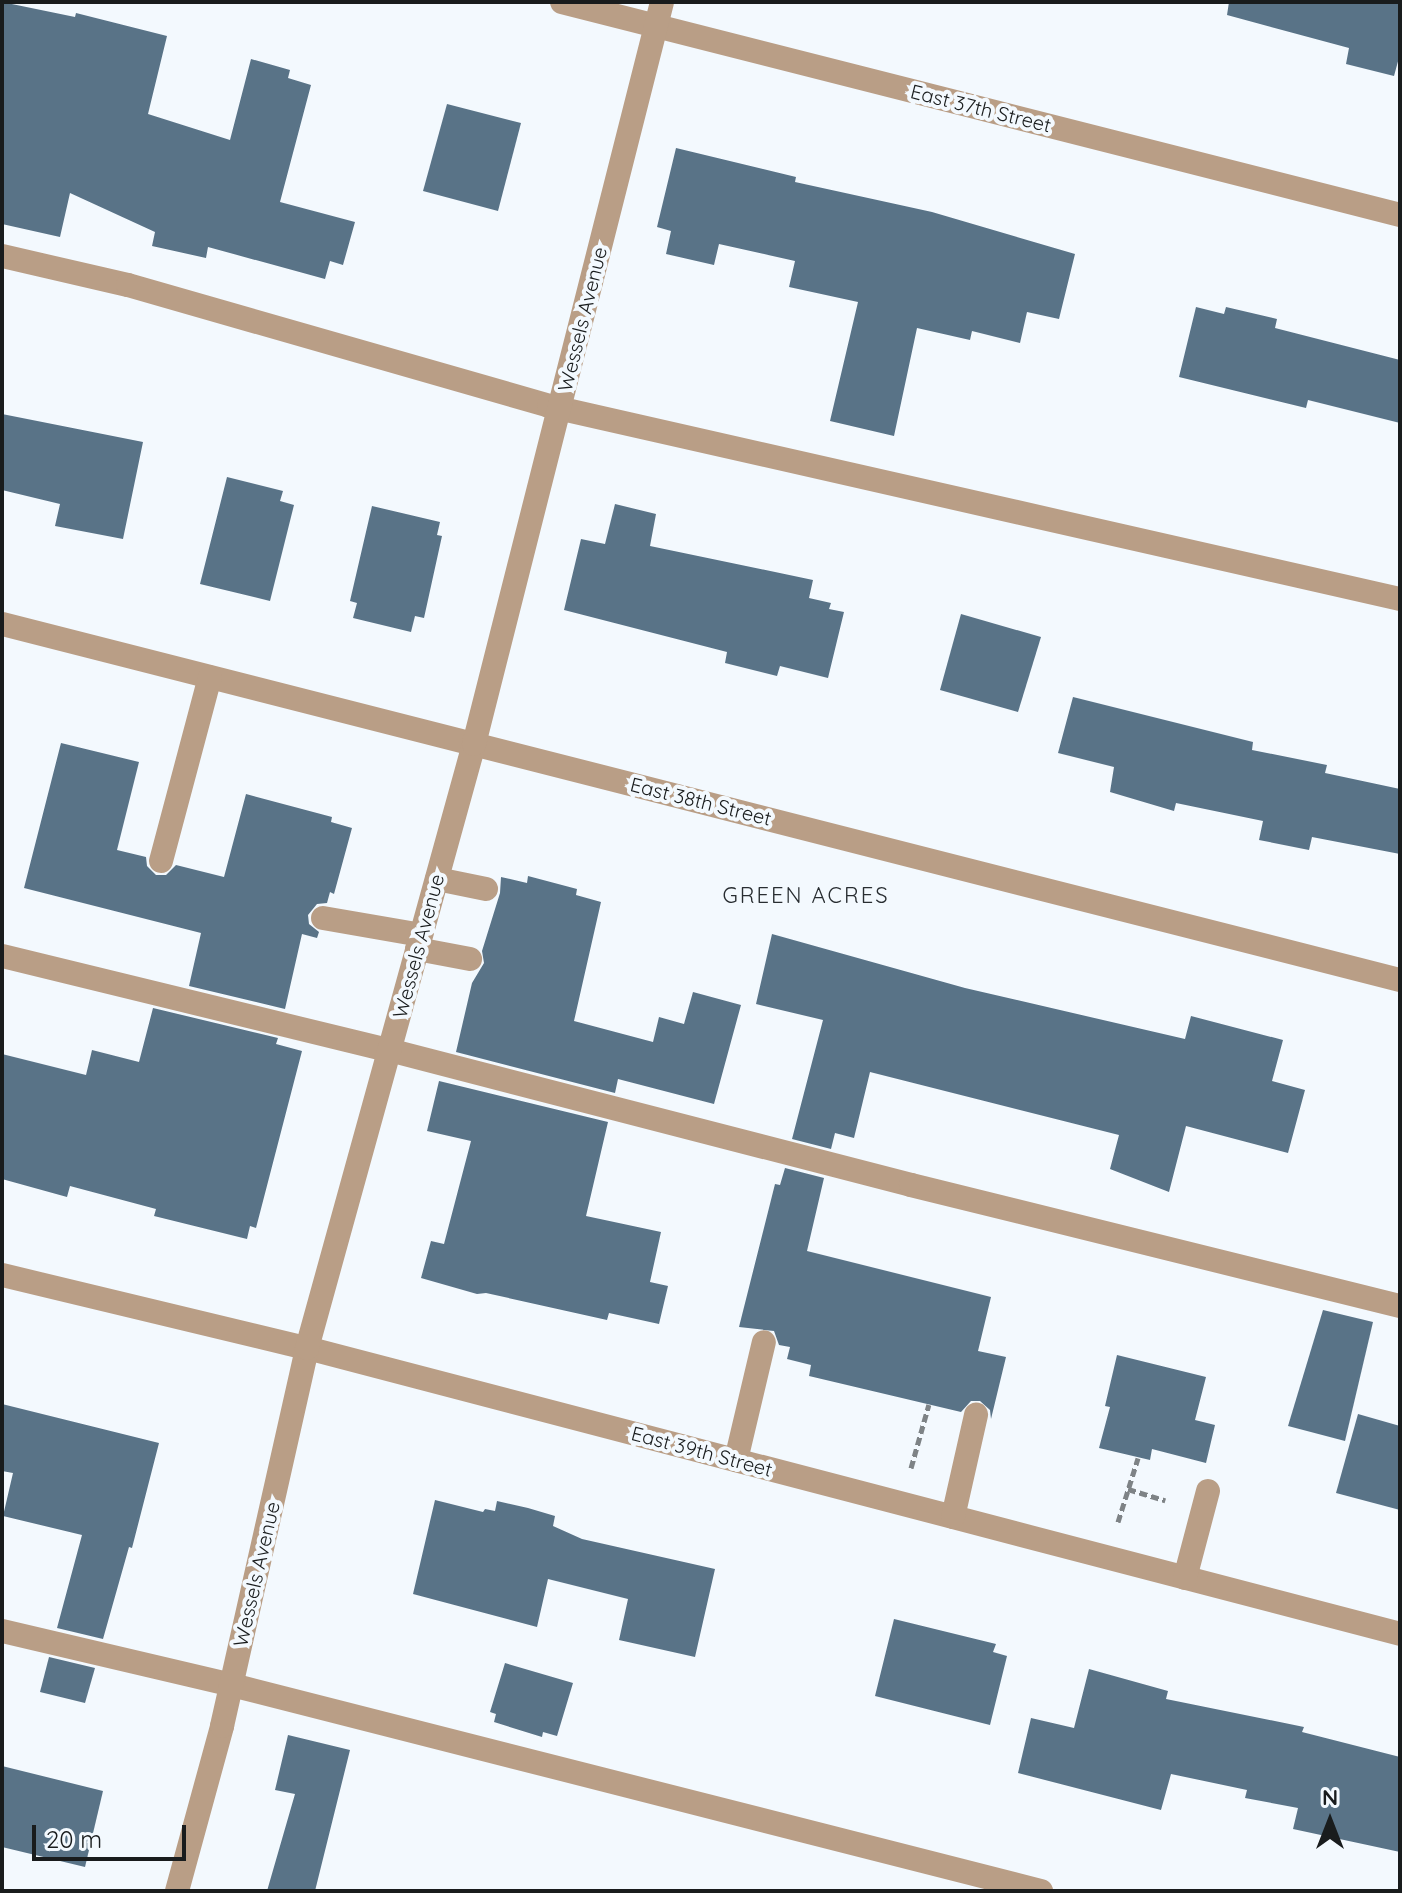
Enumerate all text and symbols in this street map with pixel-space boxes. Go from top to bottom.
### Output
street label: East 37th Street [908,79,1054,137]
street label: Wessels Avenue [552,244,612,394]
street label: East 38th Street [628,772,774,830]
street label: Wessels Avenue [387,871,449,1021]
district label: GREEN ACRES [722,883,890,909]
street label: East 39th Street [629,1421,775,1481]
street label: Wessels Avenue [228,1499,284,1649]
north arrow [1290,1781,1370,1861]
text: N [1322,1783,1338,1811]
scale bar [36,1809,190,1859]
text: 20 m [46,1824,102,1854]

